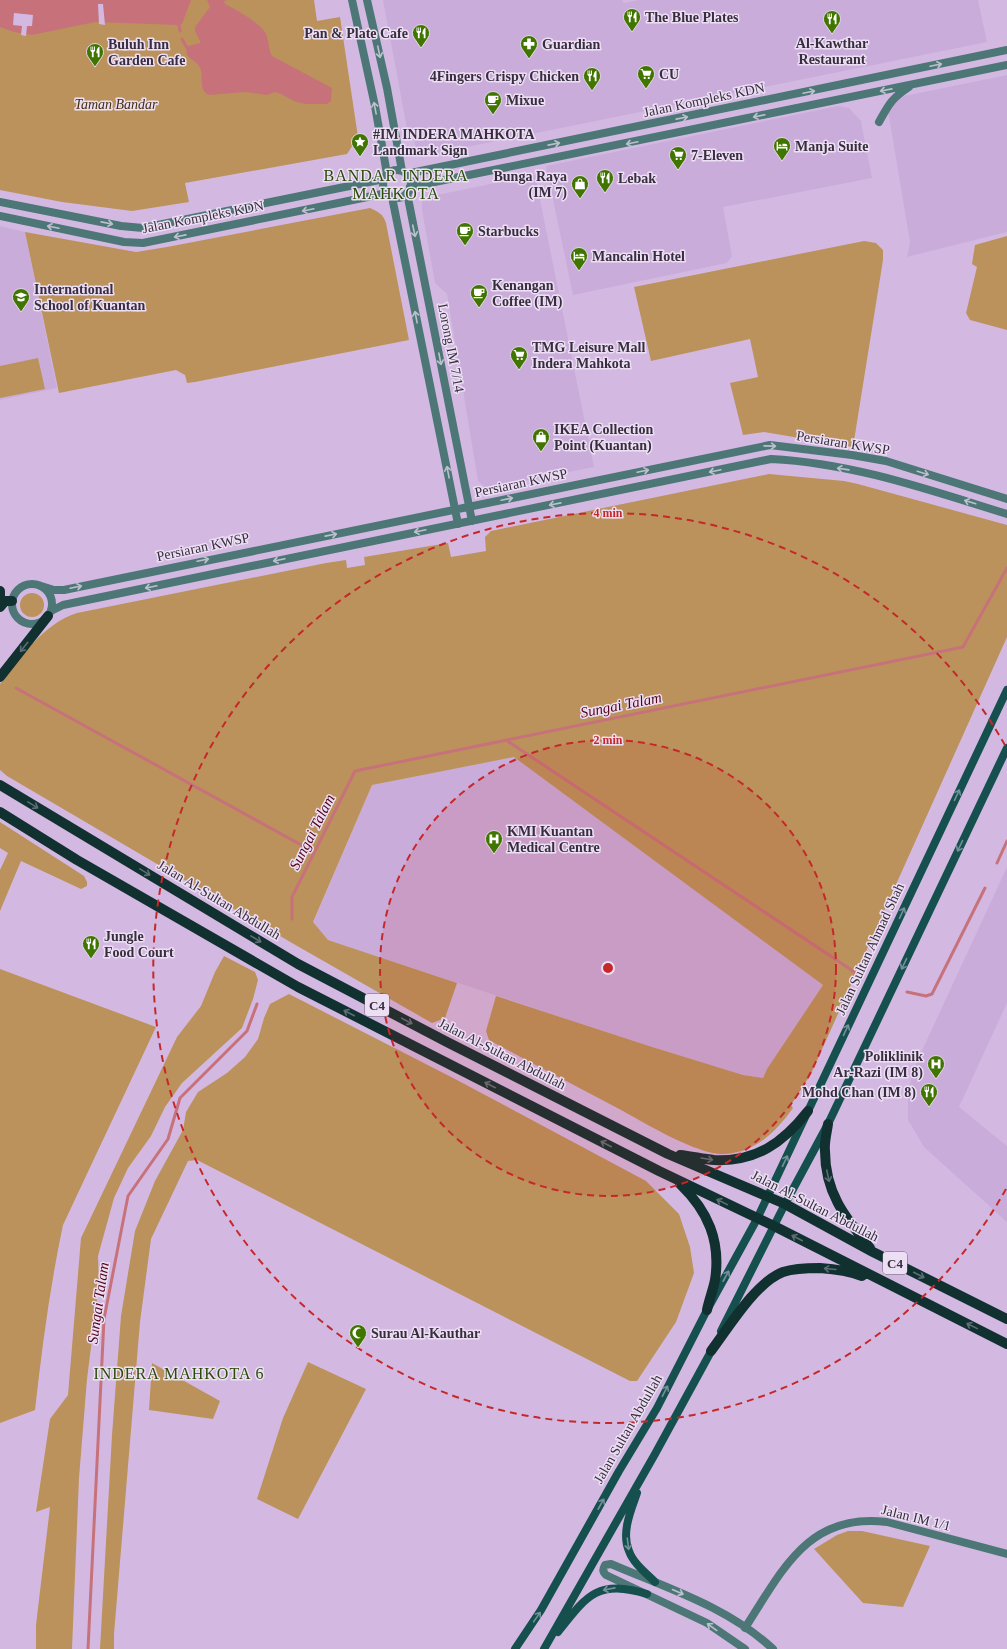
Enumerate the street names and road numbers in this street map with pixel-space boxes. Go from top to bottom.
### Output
street label: Jalan Kompleks KDN [642,80,766,120]
street label: Jalan Kompleks KDN [141,198,265,236]
street label: Lorong IM 7/14 [435,302,467,394]
street label: Persiaran KWSP [795,428,891,458]
street label: Persiaran KWSP [473,466,569,500]
street label: Persiaran KWSP [155,530,251,564]
street label: Jalan Al-Sultan Abdullah [155,857,283,943]
street label: Jalan Sultan Ahmad Shah [833,881,907,1017]
road number: C4 [365,994,389,1016]
street label: Jalan Al-Sultan Abdullah [436,1015,568,1093]
street label: Jalan Al-Sultan Abdullah [749,1167,881,1245]
road number: C4 [883,1252,907,1274]
street label: Jalan Sultan Abdullah [591,1372,665,1486]
street label: Jalan IM 1/1 [880,1502,952,1534]

